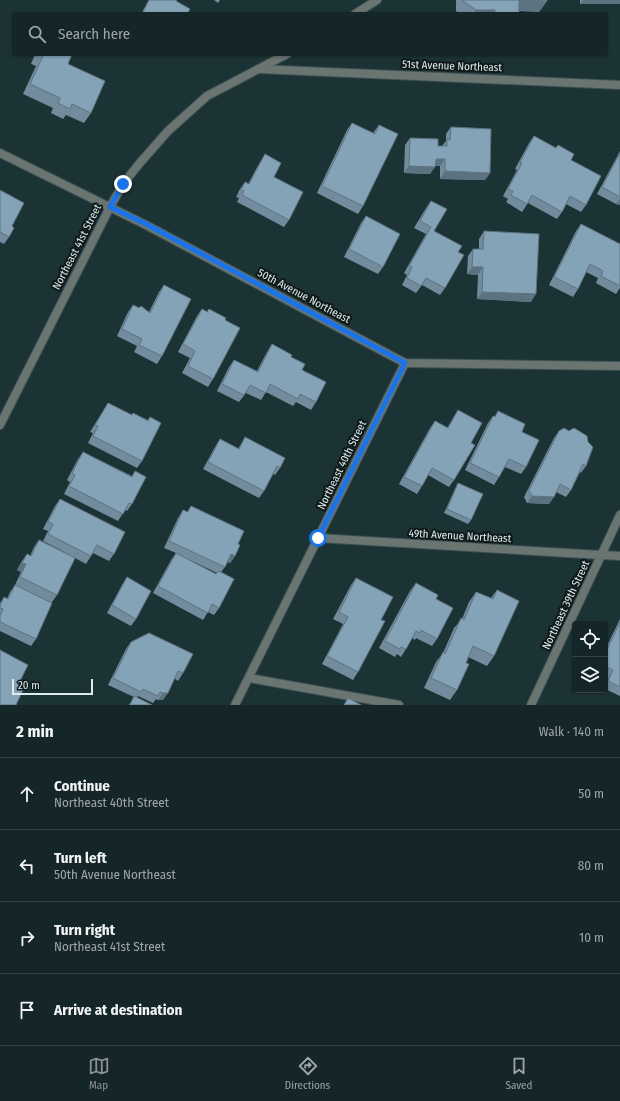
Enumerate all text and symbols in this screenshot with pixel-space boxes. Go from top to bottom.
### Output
search box [12,12,608,56]
icon: search [26,23,48,45]
text: Search here [58,25,130,43]
street label: 51st Avenue Northeast [402,58,503,74]
route end [114,175,132,193]
street label: Northeast 41st Street [50,202,104,292]
street label: 50th Avenue Northeast [255,266,353,326]
street label: Northeast 40th Street [315,418,369,512]
street label: 49th Avenue Northeast [408,527,512,545]
route start [309,529,327,547]
street label: Northeast 39th Street [540,558,592,651]
map controls [572,621,608,693]
button: locate [572,621,608,657]
button: layers [572,657,608,693]
scale bar [12,677,93,696]
text: 20 m [18,679,40,692]
text: 2 min [16,721,54,742]
text: Walk · 140 m [539,724,604,739]
text: Continue [54,777,110,795]
icon: ahead [16,783,38,805]
text: 50 m [578,786,604,801]
text: Northeast 40th Street [54,795,169,810]
text: Turn left [54,849,107,867]
icon: left [16,855,38,877]
text: 80 m [578,858,604,873]
text: 50th Avenue Northeast [54,867,176,882]
text: Turn right [54,921,115,939]
icon: right [16,927,38,949]
text: 10 m [579,930,604,945]
text: Northeast 41st Street [54,939,165,954]
icon: arrive [16,999,38,1021]
text: Arrive at destination [54,1001,182,1019]
tab: Map [88,1055,110,1092]
tab: Directions [285,1055,330,1092]
tab: Saved [506,1055,532,1092]

